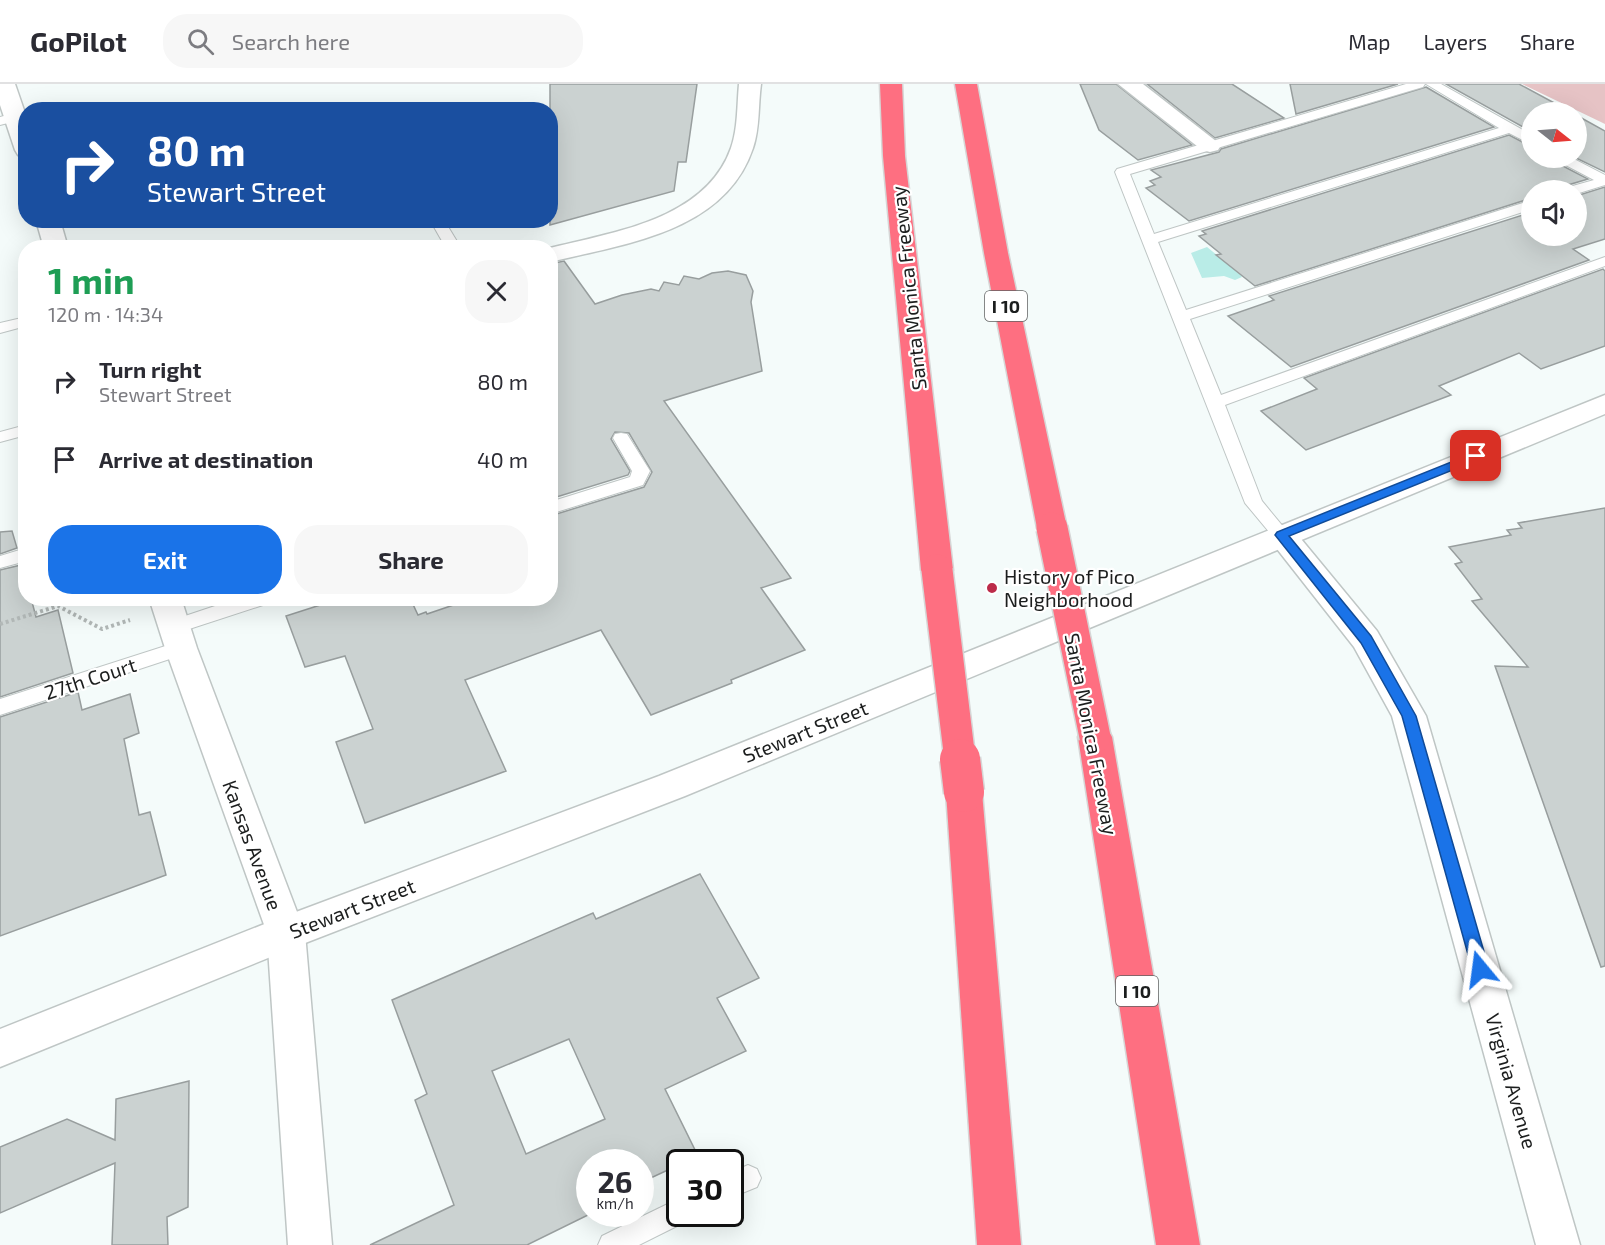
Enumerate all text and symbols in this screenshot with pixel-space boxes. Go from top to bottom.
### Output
search box [163,14,583,68]
text: GoPilot [30,24,127,58]
icon: search [184,25,217,58]
text: Search here [232,28,350,54]
text: Map [1348,29,1390,54]
text: Layers [1423,29,1487,54]
text: Share [1520,29,1575,54]
north arrow [1521,102,1587,168]
map controls [1521,102,1587,246]
text: 80 m [147,124,246,174]
icon: right [48,126,126,204]
text: Stewart Street [147,175,326,207]
button: sound [1521,180,1587,246]
street label: Santa Monica Freeway [885,184,931,391]
text: 1 min [48,258,135,301]
button: close [465,260,528,323]
road number: I 10 [985,291,1027,321]
text: 120 m · 14:34 [48,302,163,326]
text: Turn right [99,356,201,382]
icon: right [48,365,81,398]
text: 80 m [477,368,528,394]
text: Stewart Street [99,382,232,406]
pin [1450,430,1501,481]
icon: arrive [1459,439,1492,472]
icon: arrive [48,443,81,476]
text: Arrive at destination [99,446,313,472]
text: 40 m [477,446,528,472]
button: Exit [48,525,282,594]
button: Share [294,525,528,594]
place label: History of Pico Neighborhood [1004,564,1135,611]
marker: History of Pico Neighborhood [985,581,999,595]
street label: Santa Monica Freeway [1061,631,1123,837]
street label: 27th Court [41,652,139,704]
street label: Stewart Street [739,695,871,767]
street label: Kansas Avenue [218,777,288,913]
street label: Stewart Street [286,873,419,943]
position arrow [1448,937,1512,1001]
road number: I 10 [1116,976,1158,1006]
street label: Virginia Avenue [1481,1011,1543,1151]
speed limit sign: 30 [666,1149,744,1227]
text: 26 [597,1163,633,1199]
text: km/h [596,1194,634,1212]

